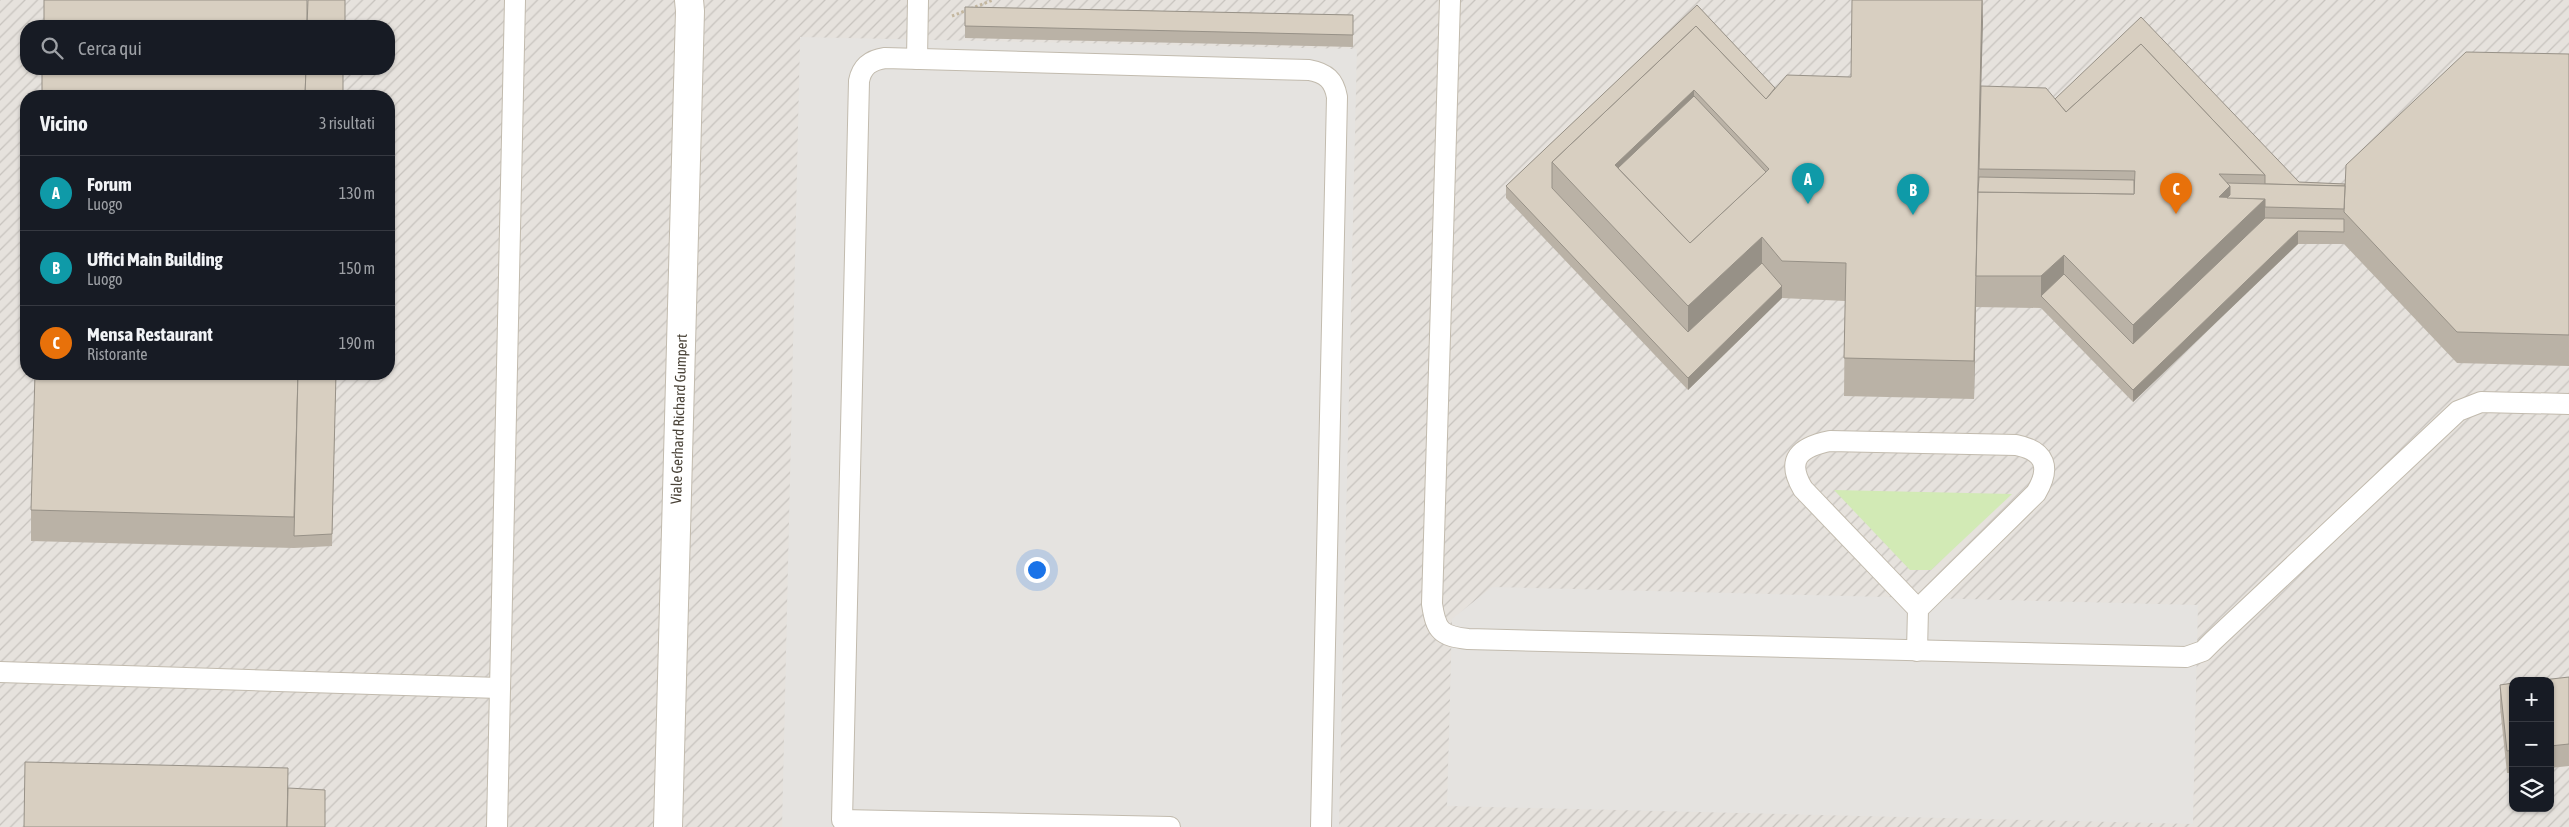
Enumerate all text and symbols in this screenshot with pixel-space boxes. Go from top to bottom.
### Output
search box [20,20,395,75]
icon: search [38,34,66,62]
text: Cerca qui [78,37,142,59]
text: Vicino [40,111,88,135]
text: 3 risultati [319,114,375,132]
pin: A [1792,163,1824,204]
text: Forum [87,173,132,195]
pin: C [2160,173,2192,214]
pin: B [1897,174,1929,215]
text: A [52,184,60,202]
text: 130 m [339,184,375,202]
text: Luogo [87,195,123,213]
text: Uffici Main Building [87,248,223,270]
text: B [52,259,60,277]
text: 150 m [339,259,375,277]
text: Luogo [87,270,123,288]
text: Mensa Restaurant [87,323,213,345]
text: C [52,334,60,352]
text: 190 m [339,334,375,352]
street label: Viale Gerhard Richard Gumpert [667,334,690,504]
text: Ristorante [87,345,148,363]
your location [1024,557,1050,583]
map controls [2509,677,2554,812]
button: + [2509,677,2554,722]
button: − [2509,722,2554,767]
button: layers [2509,767,2554,812]

